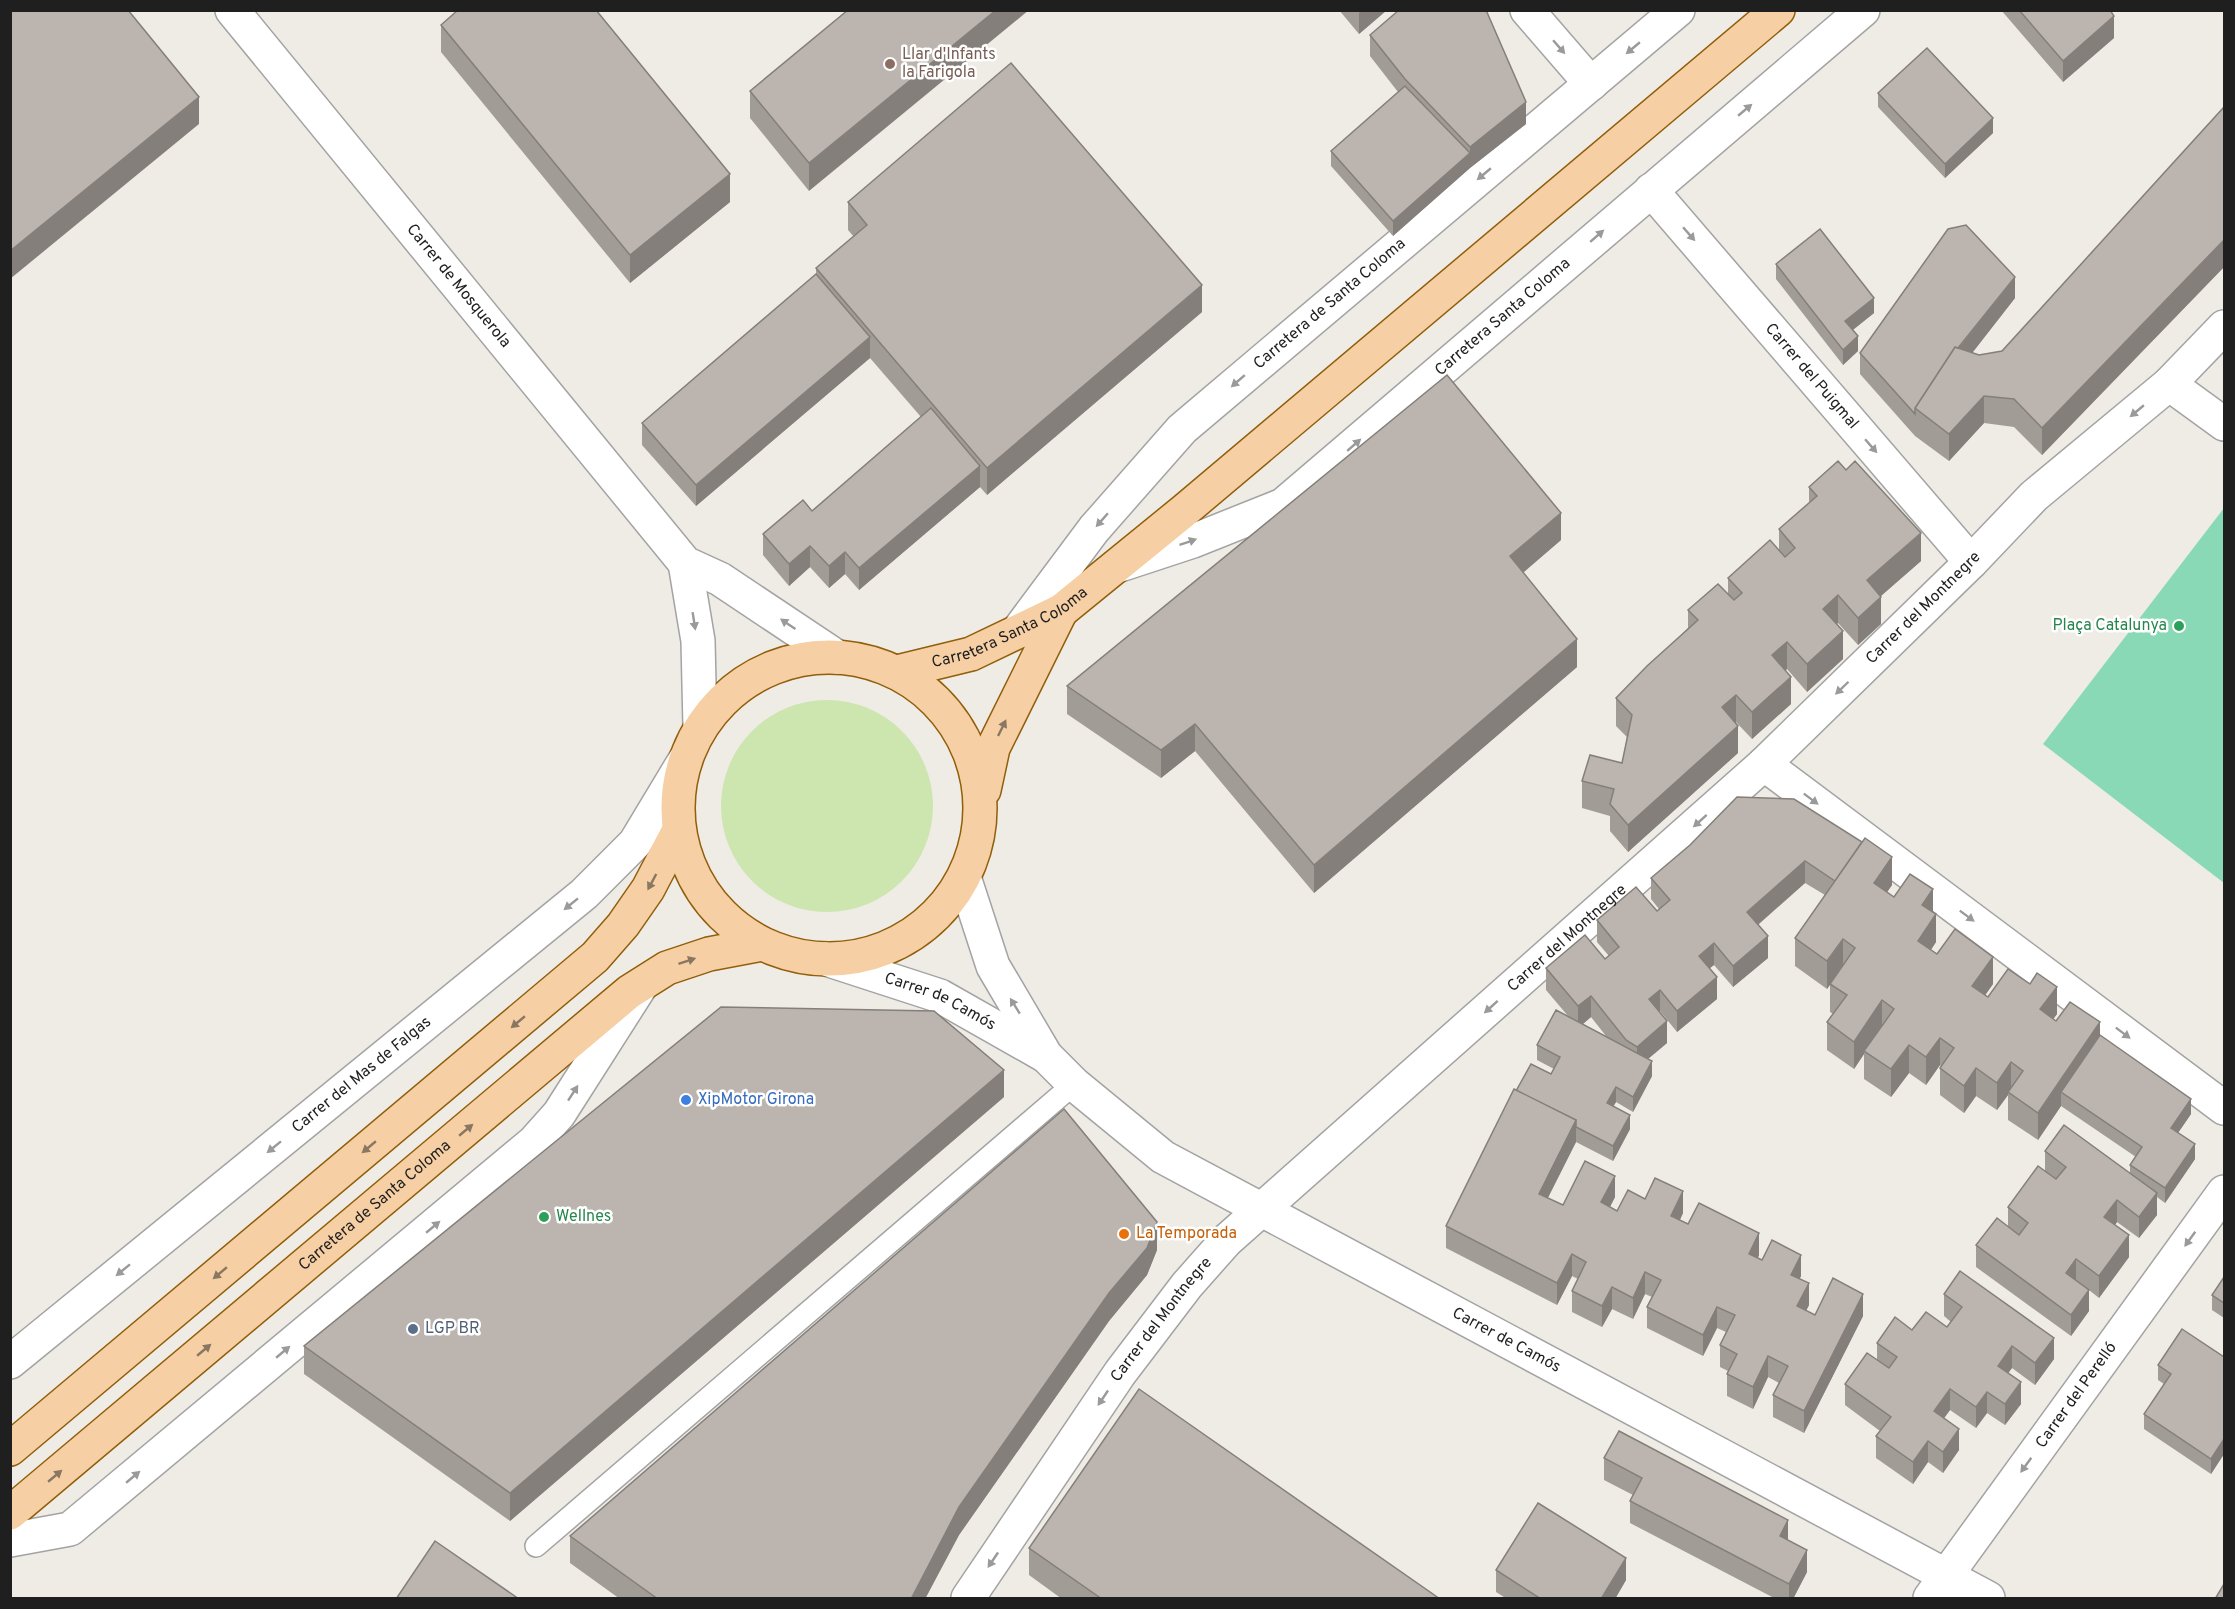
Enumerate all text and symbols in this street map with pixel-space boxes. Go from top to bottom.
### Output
one-way arrow [1552,39,1565,54]
one-way arrow [1626,41,1641,54]
place label: Llar d'Infants la Farigola [902,45,996,83]
marker: Llar d'Infants la Farigola [883,57,897,71]
one-way arrow [1737,103,1753,116]
one-way arrow [1476,167,1492,180]
street label: Carrer de Mosquerola [402,220,515,352]
one-way arrow [1682,226,1695,241]
one-way arrow [1589,230,1604,243]
street label: Carretera de Santa Coloma [1250,234,1410,374]
street label: Carretera Santa Coloma [1431,254,1575,381]
street label: Carrer del Puigmal [1760,319,1863,434]
one-way arrow [1230,374,1246,387]
one-way arrow [2130,404,2145,417]
one-way arrow [1864,438,1877,453]
one-way arrow [1346,439,1361,452]
one-way arrow [1095,512,1109,527]
one-way arrow [1179,537,1197,547]
street label: Carrer del Montnegre [1862,548,1985,669]
street label: Carretera Santa Coloma [930,583,1092,673]
one-way arrow [690,612,699,631]
place label: Plaça Catalunya [2052,616,2167,636]
one-way arrow [781,618,797,630]
marker: Plaça Catalunya [2172,619,2186,633]
one-way arrow [1835,681,1849,695]
one-way arrow [998,720,1007,737]
one-way arrow [1803,793,1819,805]
one-way arrow [1692,815,1708,828]
one-way arrow [647,874,657,891]
street label: Carrer del Montnegre [1503,880,1631,997]
one-way arrow [564,897,579,909]
one-way arrow [1959,910,1975,922]
one-way arrow [678,956,696,966]
street label: Carrer de Camós [882,969,999,1035]
one-way arrow [1010,998,1021,1014]
one-way arrow [1484,1000,1499,1014]
street label: Carrer del Mas de Falgas [288,1012,436,1138]
one-way arrow [511,1015,526,1028]
one-way arrow [2116,1026,2131,1038]
one-way arrow [567,1085,578,1101]
place label: XipMotor Girona [698,1090,814,1110]
marker: XipMotor Girona [679,1093,693,1107]
one-way arrow [458,1123,474,1136]
street label: Carretera de Santa Coloma [295,1136,455,1276]
one-way arrow [266,1140,282,1153]
one-way arrow [361,1141,377,1154]
place label: Wellnes [556,1207,611,1227]
marker: Wellnes [537,1210,551,1224]
one-way arrow [425,1221,440,1234]
place label: La Temporada [1136,1224,1237,1244]
marker: La Temporada [1117,1227,1131,1241]
one-way arrow [2184,1230,2196,1246]
street label: Carrer del Montnegre [1107,1253,1217,1386]
one-way arrow [115,1264,131,1277]
one-way arrow [213,1266,228,1279]
street label: Carrer de Camós [1448,1303,1564,1378]
place label: LGP BR [425,1319,480,1339]
marker: LGP BR [406,1322,420,1336]
street label: Carrer del Perelló [2032,1339,2122,1452]
one-way arrow [196,1344,211,1357]
one-way arrow [275,1346,290,1359]
one-way arrow [1097,1390,1109,1406]
one-way arrow [2020,1456,2032,1472]
one-way arrow [47,1469,63,1482]
one-way arrow [125,1470,141,1483]
one-way arrow [987,1551,999,1567]

